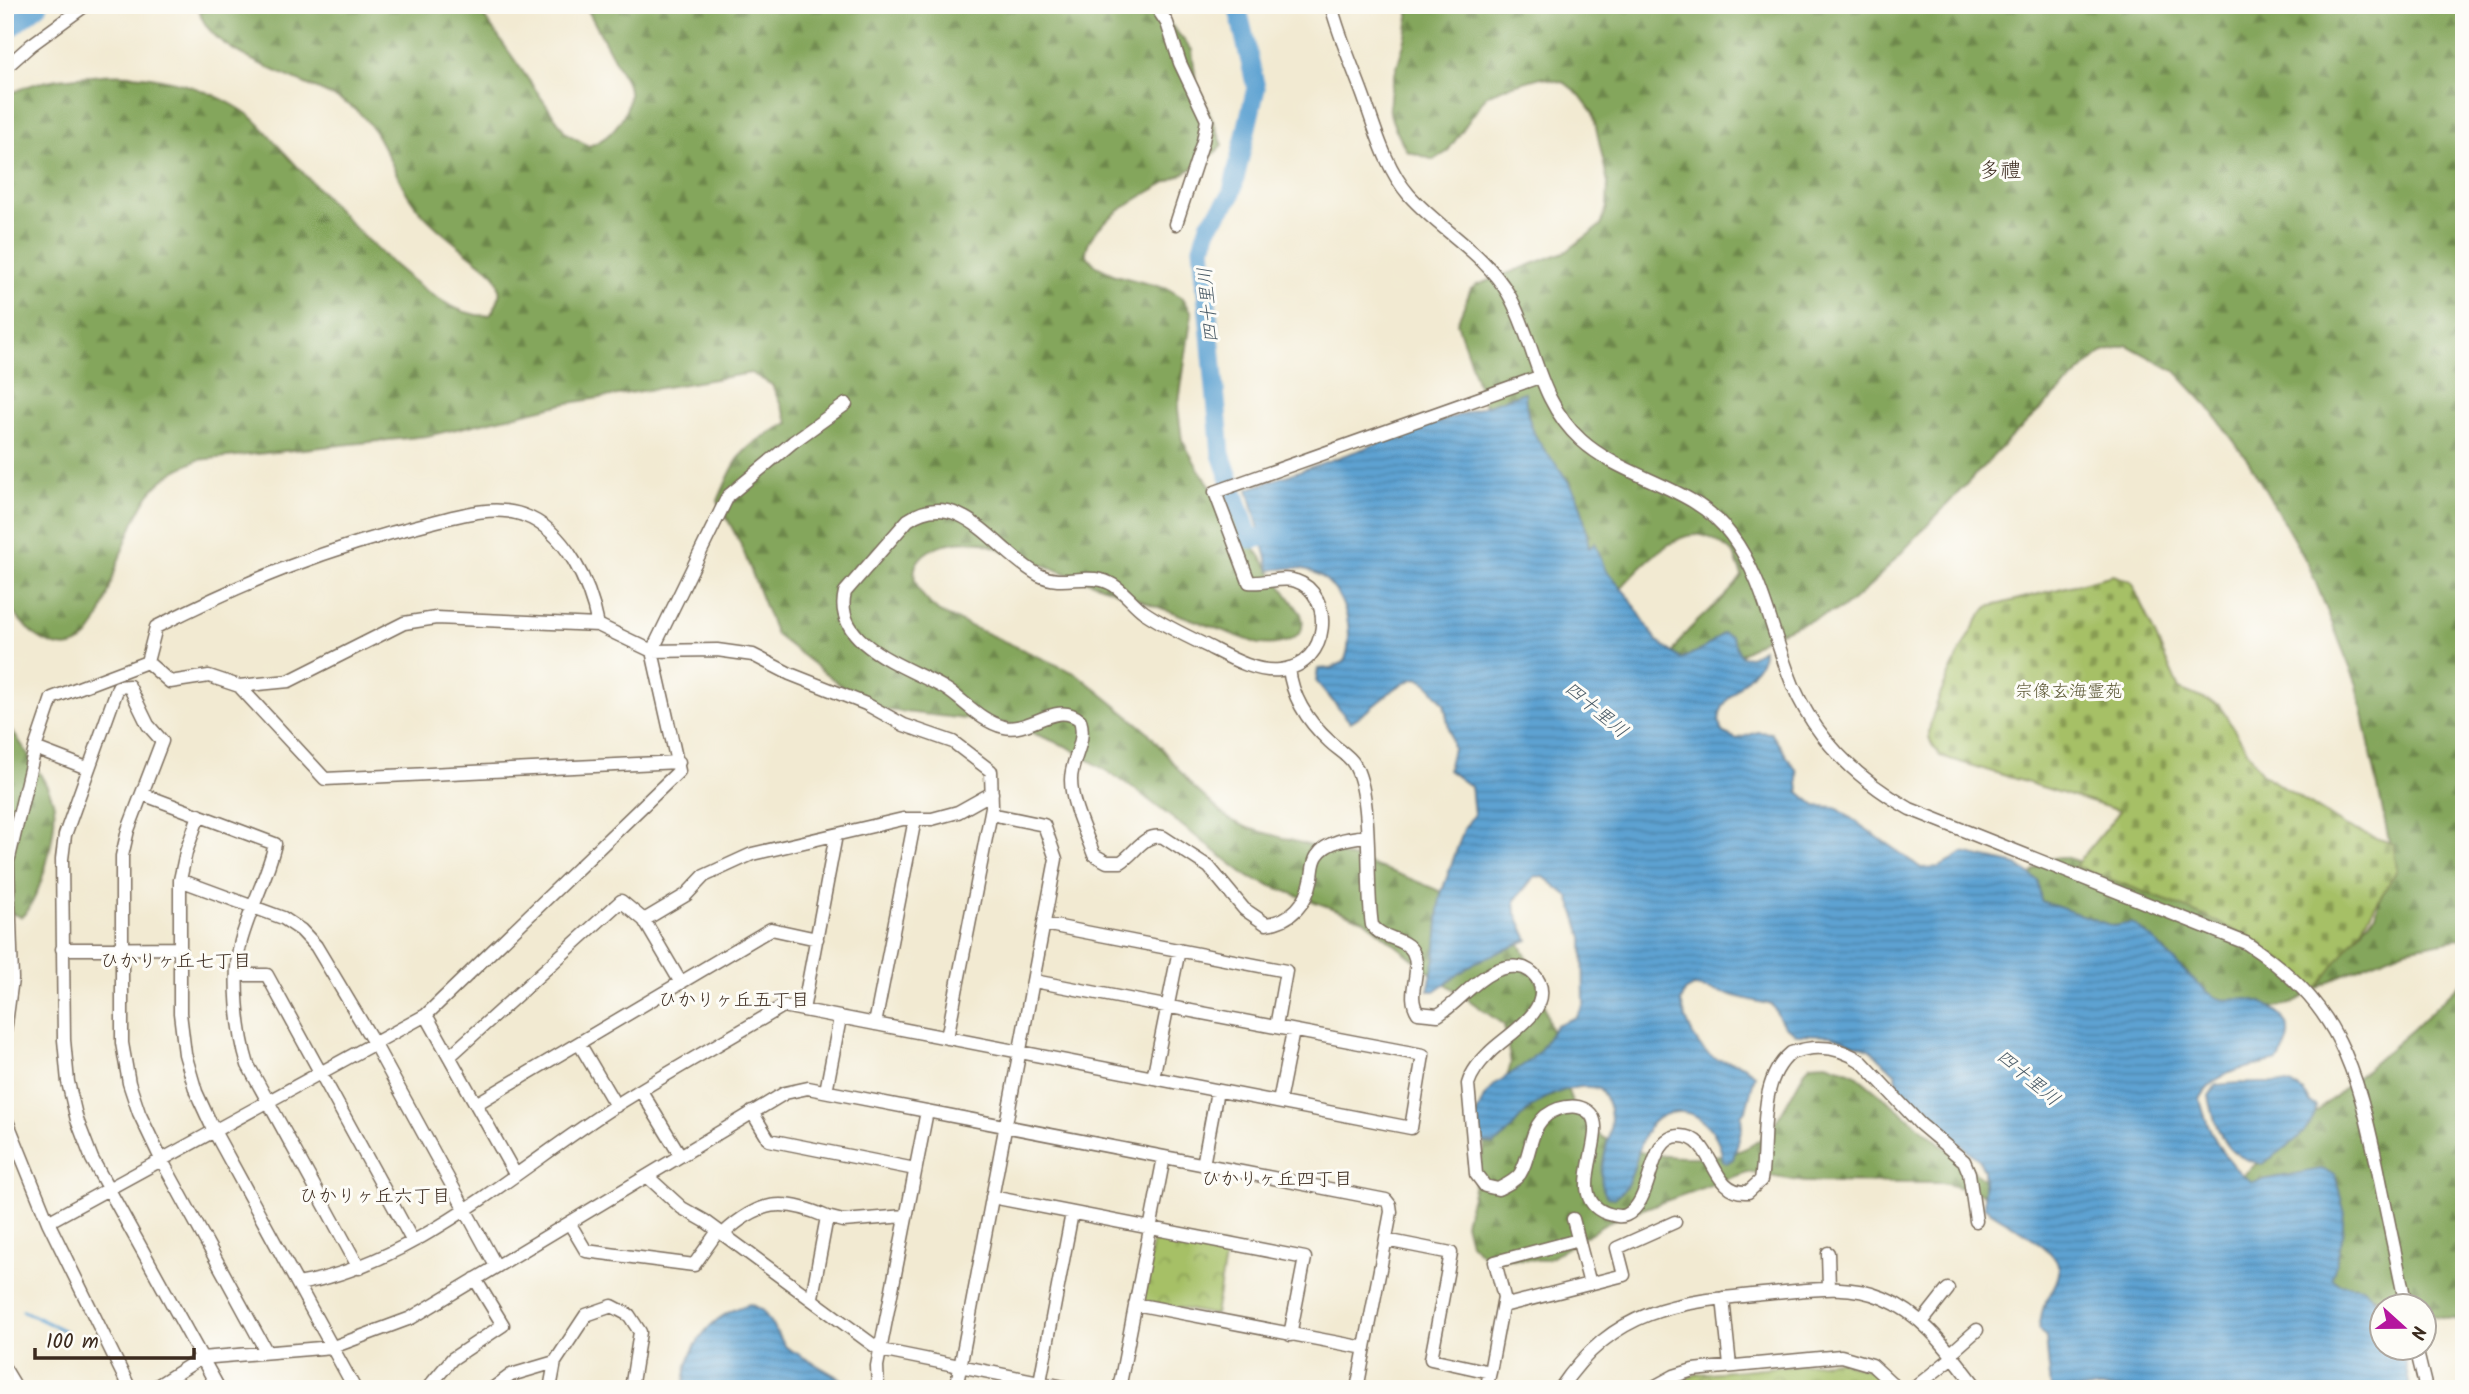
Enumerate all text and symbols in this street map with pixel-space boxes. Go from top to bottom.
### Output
district label: 多禮 [1979,155,2021,188]
water label: 四十里川 [1191,266,1227,344]
water label: 四十里川 [1557,675,1634,746]
park label: 宗像玄海霊苑 [2015,678,2123,707]
district label: ひかりヶ丘七丁目 [100,947,252,977]
district label: ひかりヶ丘五丁目 [658,986,810,1016]
water label: 四十里川 [1989,1043,2066,1114]
district label: ひかりヶ丘四丁目 [1201,1165,1353,1195]
district label: ひかりヶ丘六丁目 [299,1182,451,1212]
north arrow [2368,1292,2438,1362]
scale bar [35,1317,194,1361]
text: N [2401,1321,2433,1343]
text: 100 m [46,1326,99,1359]

